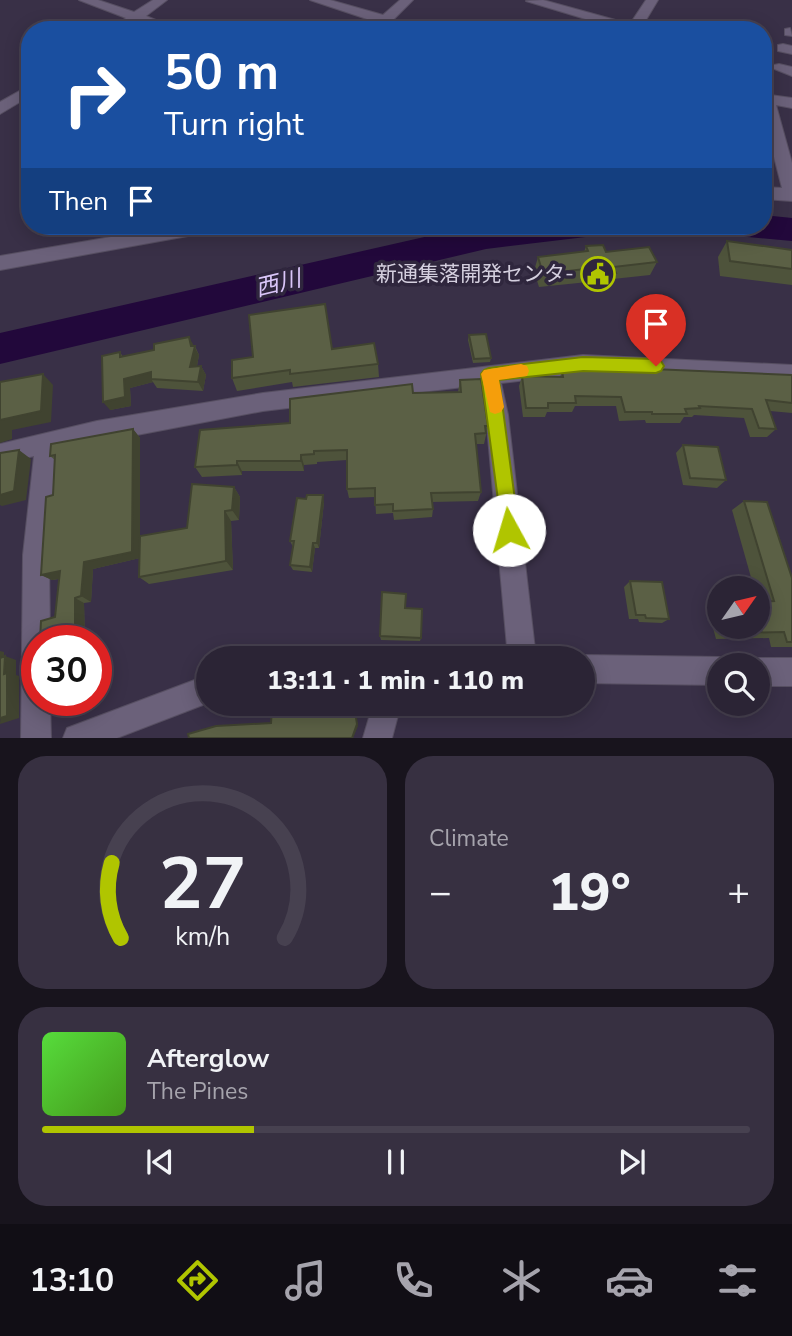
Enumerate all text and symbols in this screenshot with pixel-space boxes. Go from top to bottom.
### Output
text: 50 m [164,39,279,106]
icon: right [49,49,140,140]
text: Turn right [164,103,304,146]
icon: arrive [122,182,160,220]
text: Then [49,184,108,219]
public building icon: 新通集落開発センタ- [579,255,617,293]
place label: 新通集落開発センタ- [376,260,574,288]
water label: 西川 [252,262,307,304]
pin [626,294,686,366]
icon: arrive [637,305,675,343]
position arrow [472,493,546,567]
north arrow [707,576,770,639]
map controls [707,576,770,716]
speed limit sign: 30 [21,625,112,716]
button: search [707,653,770,716]
text: 13:11 · 1 min · 110 m [267,663,524,698]
text: Climate [429,823,509,854]
text: 27 [159,835,246,935]
text: 19° [548,857,631,928]
text: − [429,867,452,918]
text: + [727,867,750,918]
text: km/h [175,920,230,954]
text: Afterglow [147,1041,270,1076]
text: The Pines [147,1076,248,1107]
icon: previous [141,1143,179,1181]
icon: pause [377,1143,415,1181]
icon: next [613,1143,651,1181]
icon: directions [173,1256,222,1305]
icon: music [281,1256,330,1305]
icon: phone [389,1256,438,1305]
icon: climate [497,1256,546,1305]
icon: car [605,1256,654,1305]
icon: filters [713,1256,762,1305]
text: 13:10 [30,1259,114,1302]

